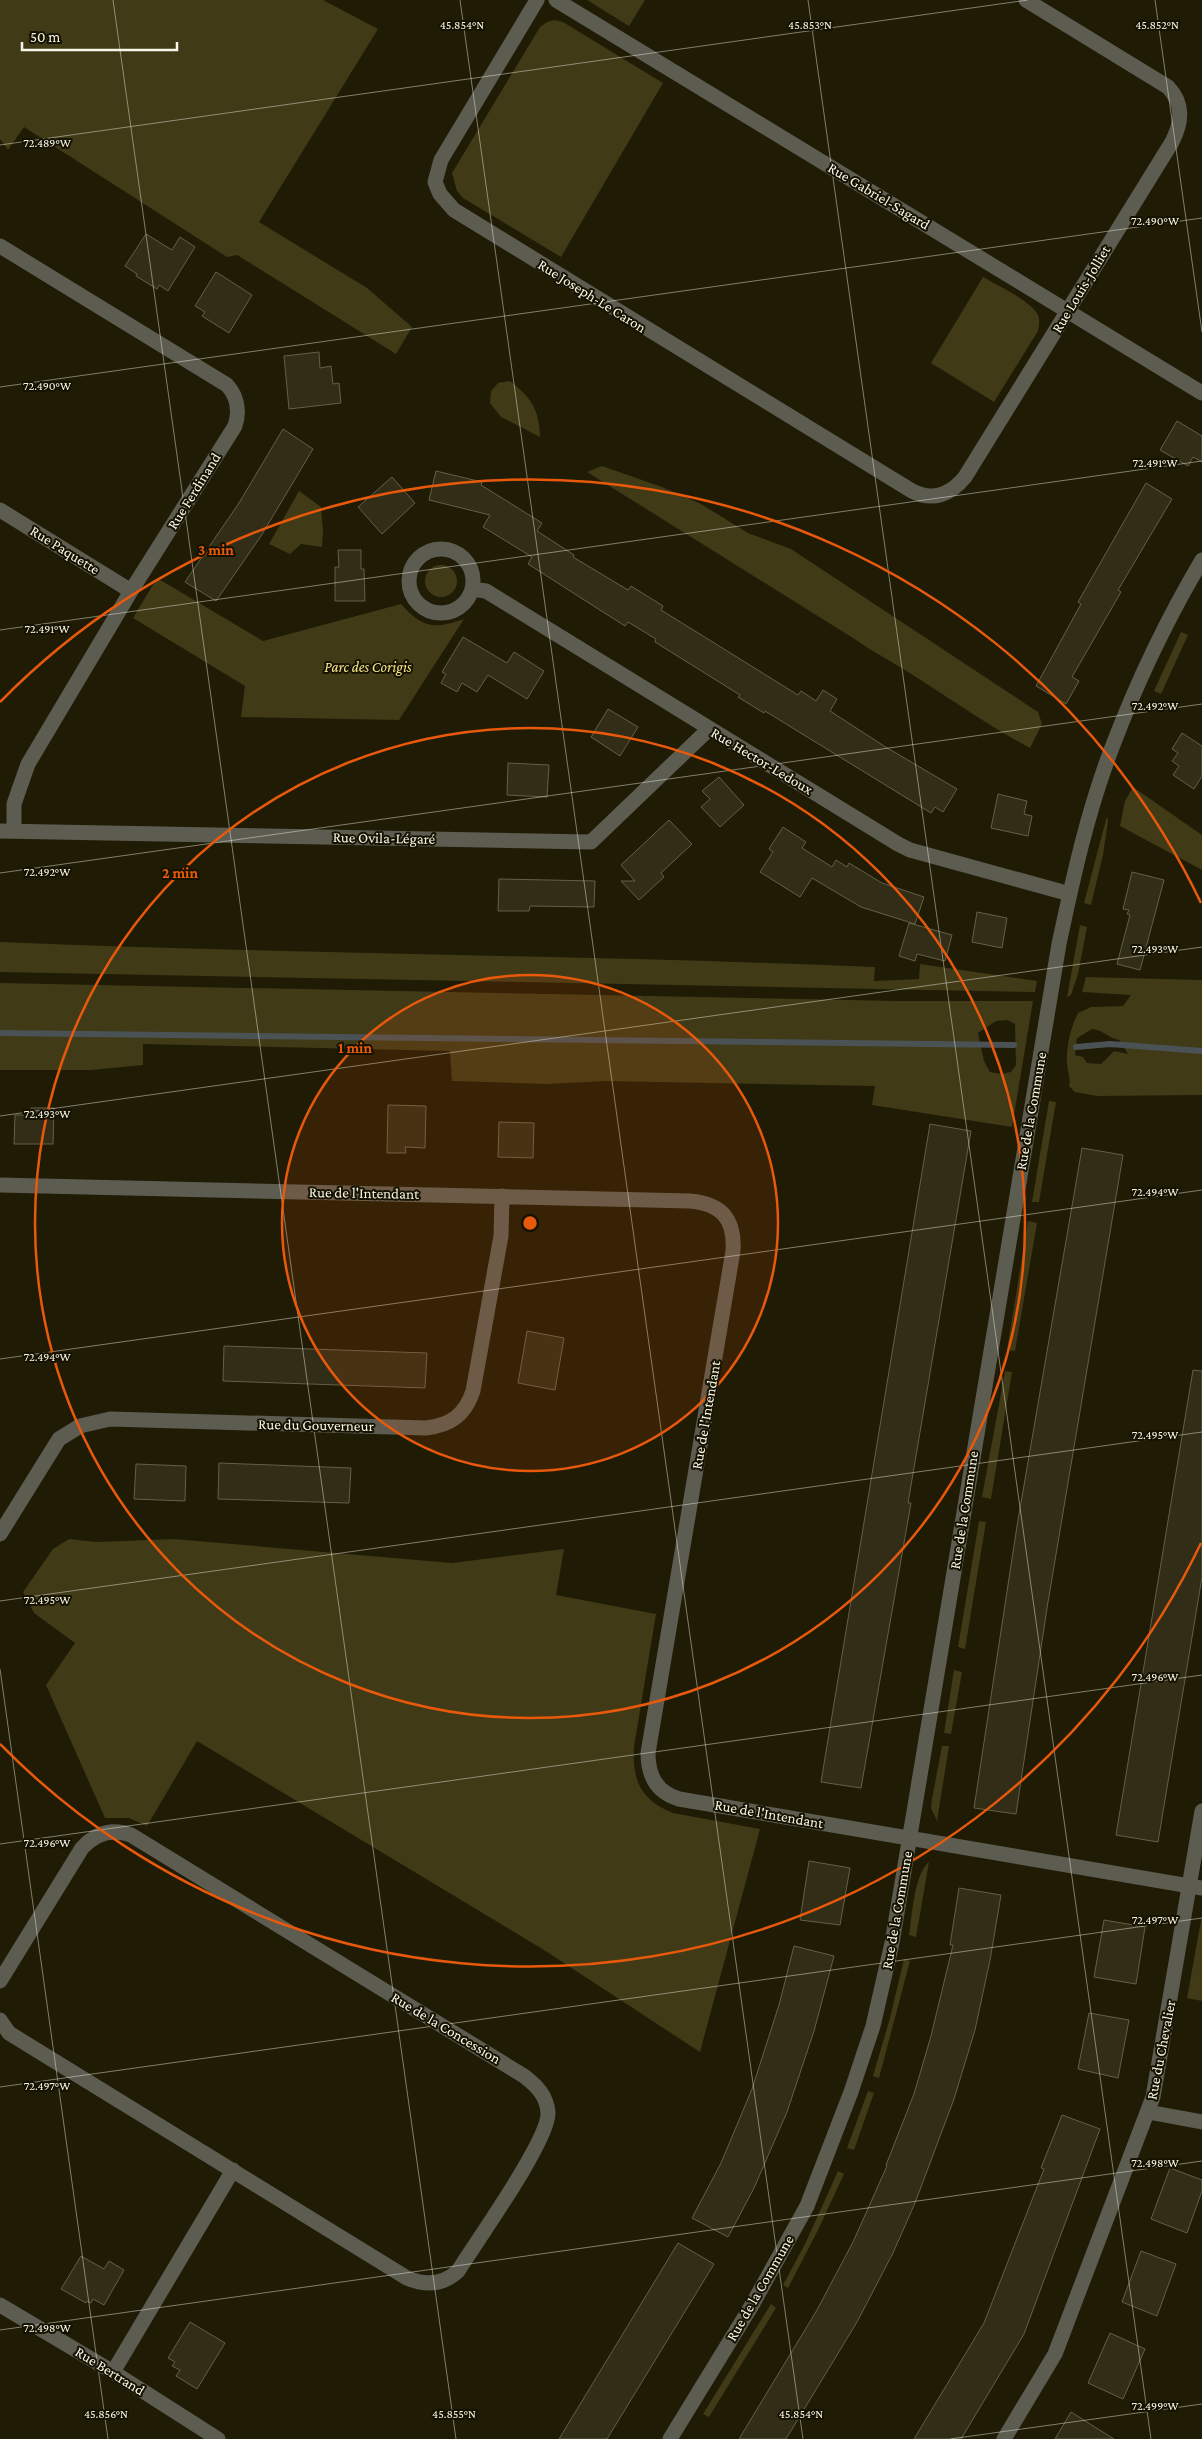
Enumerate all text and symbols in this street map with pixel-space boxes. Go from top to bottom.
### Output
text: 45.854°N [440,18,484,32]
text: 45.853°N [788,18,832,32]
text: 45.852°N [1135,18,1179,32]
scale bar [22,20,178,52]
text: 50 m [30,29,60,45]
text: 72.489°W [23,136,71,150]
street label: Rue Gabriel-Sagard [825,159,933,234]
text: 72.490°W [1131,214,1179,228]
street label: Rue Louis-Jolliet [1049,242,1115,336]
street label: Rue Joseph-Le Caron [534,256,649,337]
text: 72.490°W [23,379,71,393]
street label: Rue Ferdinand [164,450,224,532]
text: 72.491°W [1133,456,1177,470]
street label: Rue Paquette [27,522,103,579]
text: 3 min [198,542,234,558]
text: 72.491°W [25,622,69,636]
park label: Parc des Corigis [324,659,412,676]
text: 72.492°W [1132,699,1178,713]
street label: Rue Hector-Ledoux [708,724,816,798]
street label: Rue Ovila-Légaré [333,829,436,848]
text: 72.492°W [24,865,70,879]
text: 2 min [162,865,198,881]
text: 72.493°W [1132,942,1178,956]
text: 1 min [338,1040,372,1056]
street label: Rue de la Commune [1013,1050,1049,1171]
text: 72.493°W [24,1107,70,1121]
street label: Rue de l'Intendant [309,1184,420,1202]
text: 72.494°W [1131,1185,1179,1199]
centre of rings [521,1214,539,1232]
text: 72.494°W [23,1350,71,1364]
street label: Rue de l'Intendant [689,1358,724,1471]
street label: Rue du Gouverneur [258,1416,375,1434]
text: 72.495°W [1132,1428,1178,1442]
street label: Rue de la Commune [947,1449,981,1570]
text: 72.495°W [24,1593,70,1607]
text: 72.496°W [1132,1670,1178,1684]
street label: Rue de l'Intendant [713,1797,826,1832]
text: 72.496°W [24,1836,70,1850]
street label: Rue de la Commune [879,1849,915,1970]
text: 72.497°W [1132,1913,1178,1927]
street label: Rue de la Concession [388,1989,504,2067]
street label: Rue du Chevalier [1143,1998,1179,2101]
text: 72.497°W [24,2079,70,2093]
text: 72.498°W [1131,2156,1179,2170]
street label: Rue de la Commune [723,2232,797,2344]
text: 72.498°W [23,2321,71,2335]
street label: Rue Bertrand [72,2343,148,2399]
text: 72.499°W [1131,2399,1179,2413]
text: 45.856°N [84,2407,128,2421]
text: 45.855°N [432,2407,476,2421]
text: 45.854°N [779,2407,823,2421]

